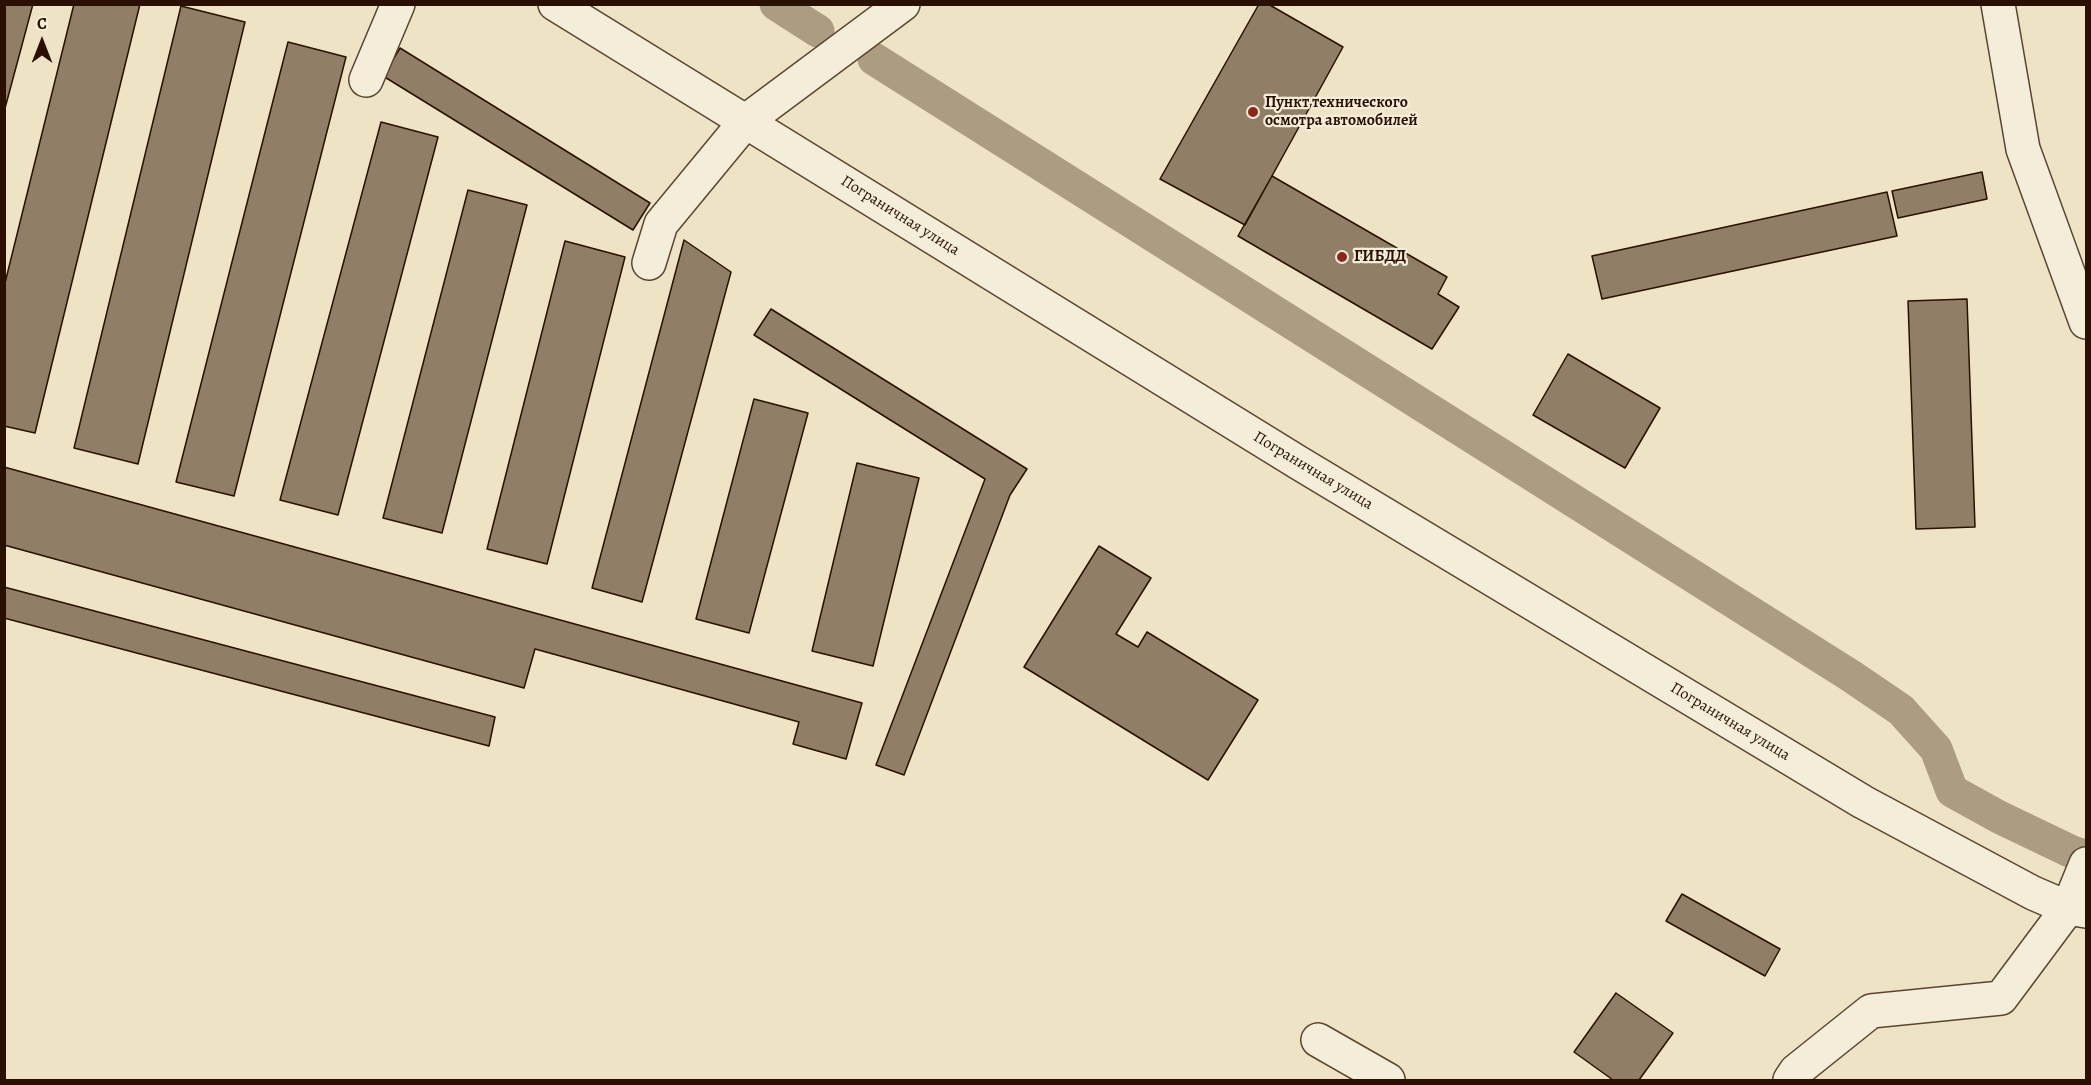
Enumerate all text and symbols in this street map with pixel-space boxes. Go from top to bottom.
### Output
north arrow [12,12,72,72]
text: С [37,13,47,35]
place label: Пункт технического осмотра автомобилей [1265,93,1418,131]
marker: Пункт технического осмотра автомобилей [1246,105,1260,119]
street label: Пограничная улица [837,172,963,260]
place label: ГИБДД [1354,247,1406,267]
marker: ГИБДД [1335,250,1349,264]
street label: Пограничная улица [1250,428,1376,514]
street label: Пограничная улица [1667,679,1793,765]

